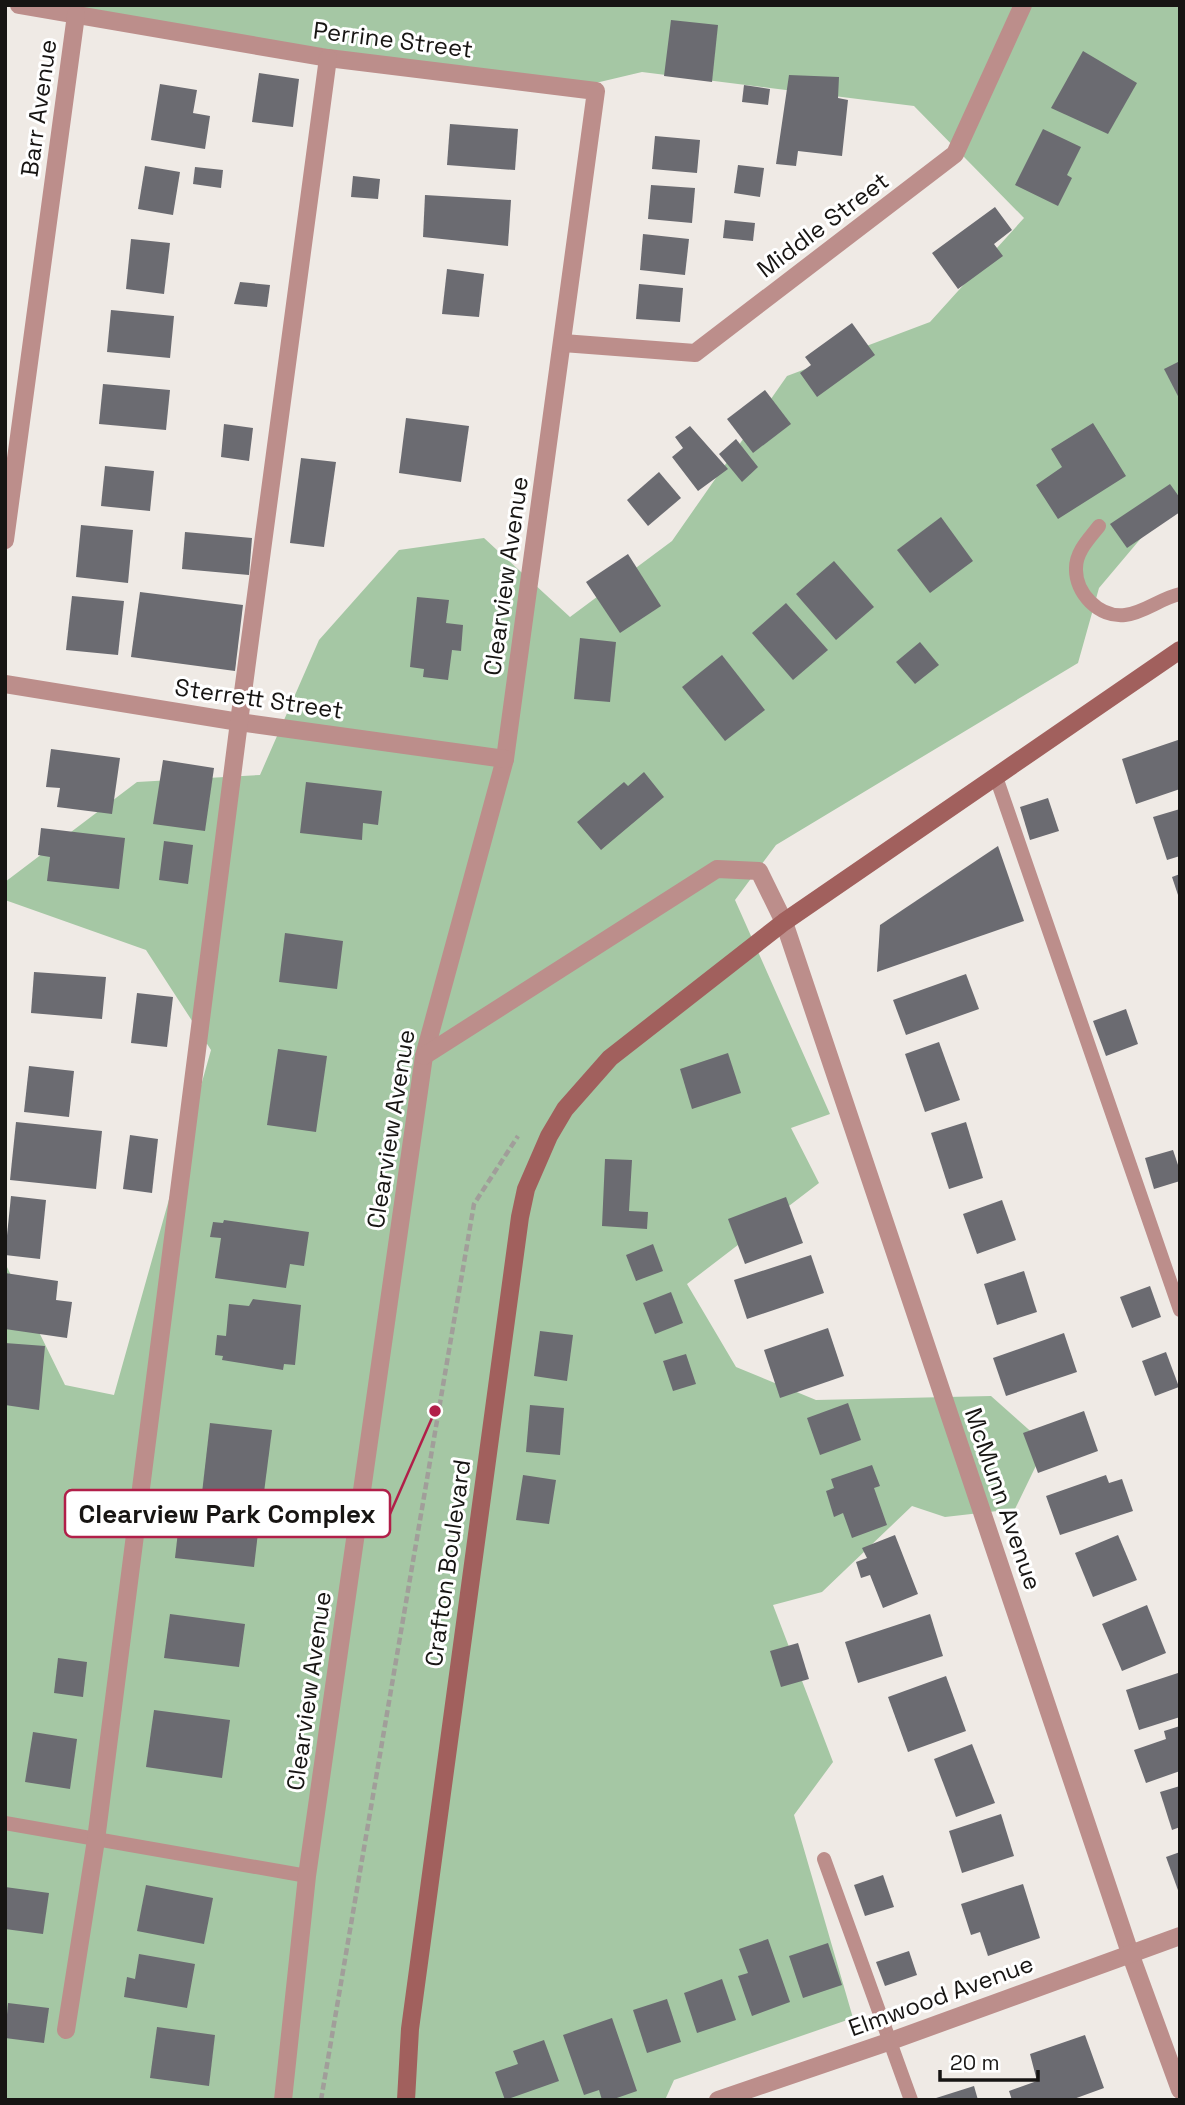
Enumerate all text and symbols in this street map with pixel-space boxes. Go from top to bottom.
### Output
street label: Perrine Street [311,14,475,65]
street label: Barr Avenue [14,37,63,179]
street label: Middle Street [751,165,895,284]
street label: Clearview Avenue [476,474,535,678]
street label: Sterrett Street [173,671,345,726]
street label: Clearview Avenue [359,1027,422,1231]
street label: McMunn Avenue [958,1404,1049,1594]
street label: Crafton Boulevard [418,1457,477,1669]
callout: Clearview Park Complex [65,1490,390,1537]
text: Clearview Park Complex [78,1497,376,1531]
street label: Clearview Avenue [279,1589,338,1793]
street label: Elmwood Avenue [844,1948,1038,2043]
scale bar [940,2038,1038,2082]
text: 20 m [950,2049,1000,2076]

